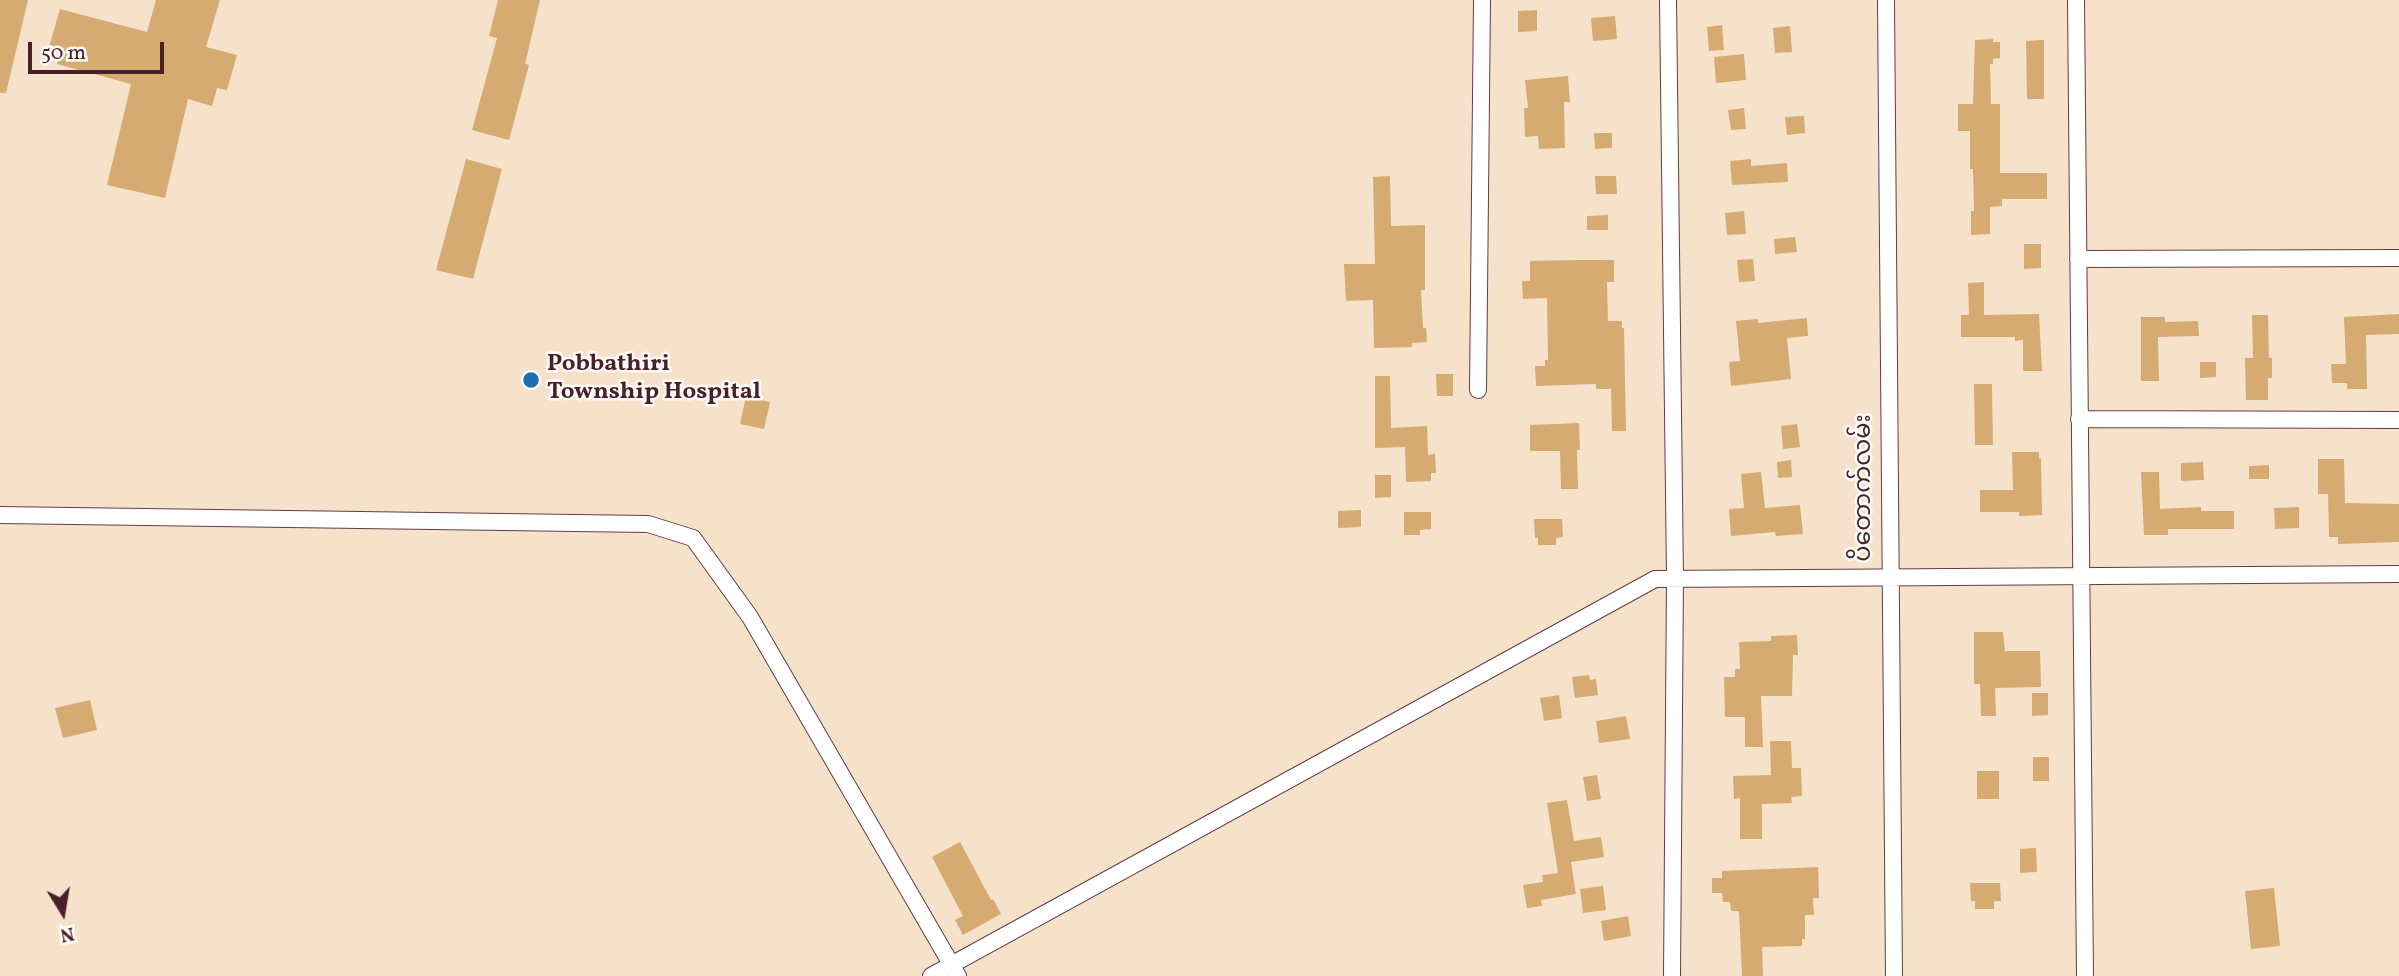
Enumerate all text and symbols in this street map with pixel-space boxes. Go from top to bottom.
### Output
scale bar [32,28,168,72]
text: 50 m [41,39,86,68]
place label: Pobbathiri Township Hospital [547,352,761,408]
marker: Pobbathiri Township Hospital [521,370,541,390]
street label: ပိတောက်လမ်း [1852,414,1880,562]
north arrow [28,878,98,948]
text: N [58,920,76,948]

